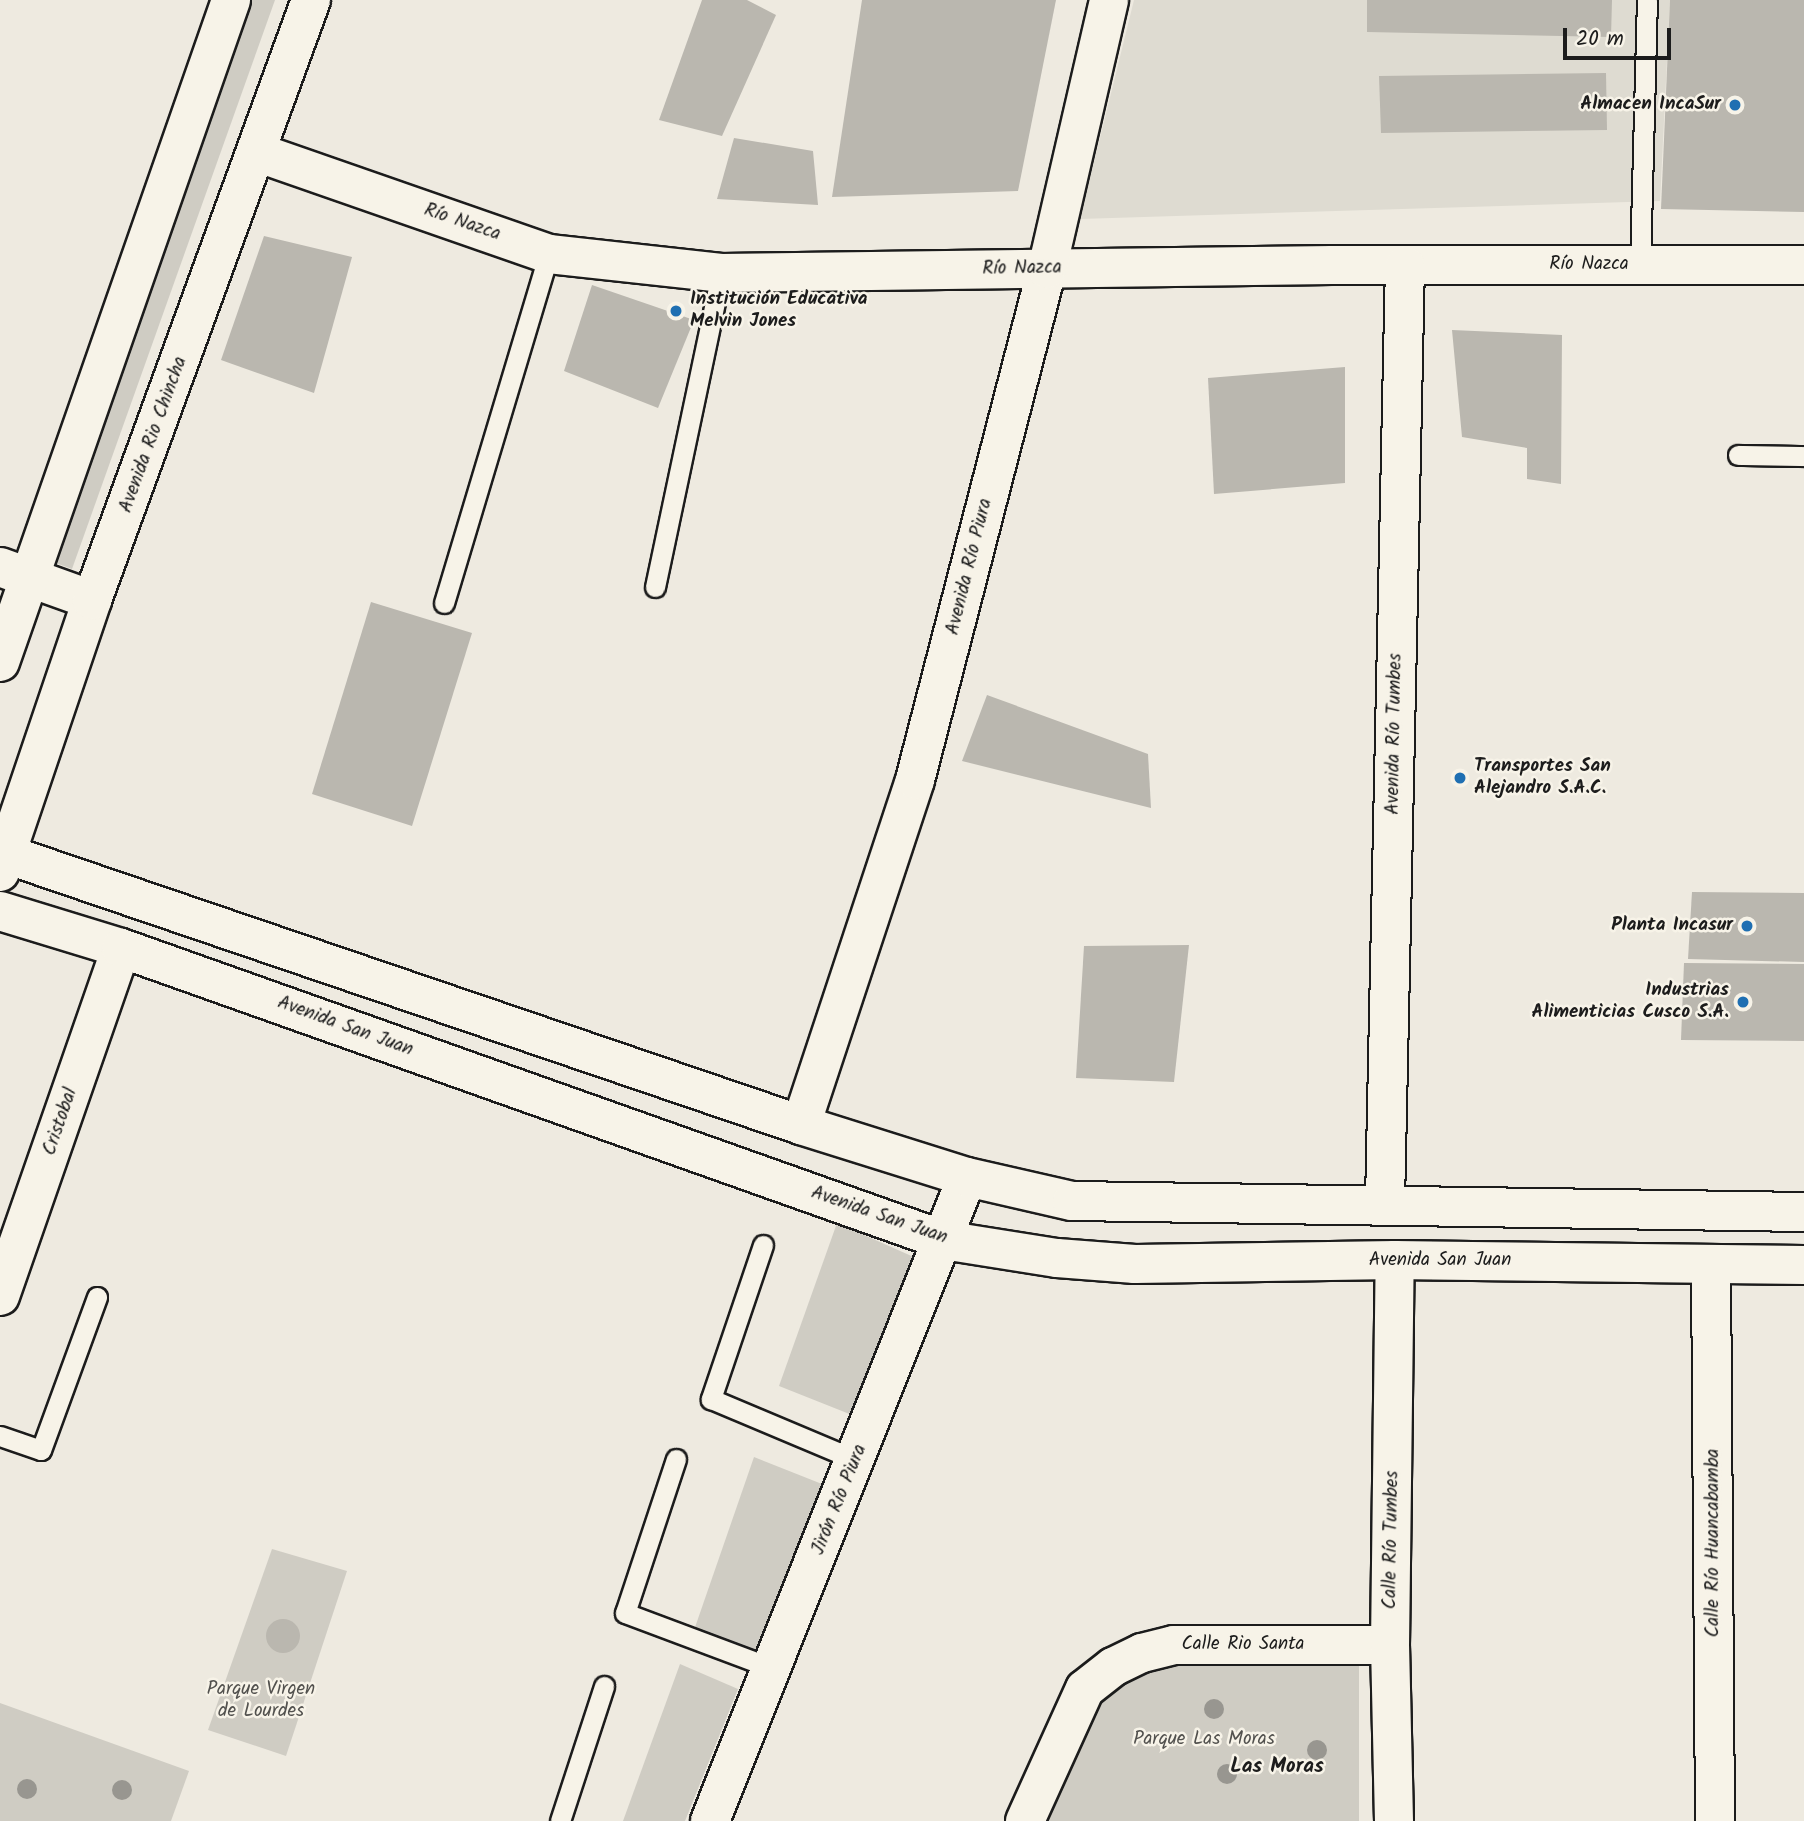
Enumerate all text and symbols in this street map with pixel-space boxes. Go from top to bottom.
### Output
scale bar [1566,14,1674,58]
text: 20 m [1576,23,1624,56]
place label: Almacen IncaSur [1580,94,1721,116]
marker: Almacen IncaSur [1727,97,1743,113]
street label: Río Nazca [421,199,503,247]
street label: Río Nazca [1549,254,1629,276]
street label: Río Nazca [982,257,1062,281]
place label: Institución Educativa Melvin Jones [690,289,867,333]
marker: Institución Educativa Melvin Jones [668,303,684,319]
street label: Avenida Rio Chincha [115,354,193,516]
street label: Avenida Río Piura [942,496,998,638]
street label: Avenida Río Tumbes [1382,653,1408,815]
place label: Transportes San Alejandro S.A.C. [1474,756,1611,800]
marker: Transportes San Alejandro S.A.C. [1452,770,1468,786]
place label: Planta Incasur [1611,915,1733,937]
marker: Planta Incasur [1739,918,1755,934]
place label: Industrias Alimenticias Cusco S.A. [1531,980,1729,1024]
street label: Avenida San Juan [274,992,416,1062]
marker: Industrias Alimenticias Cusco S.A. [1735,994,1751,1010]
street label: Cristobal [39,1085,83,1159]
street label: Avenida San Juan [808,1182,950,1250]
street label: Avenida San Juan [1369,1250,1511,1272]
street label: Jirón Río Piura [808,1441,872,1559]
street label: Calle Río Huancabamba [1703,1449,1725,1637]
street label: Calle Río Tumbes [1379,1470,1405,1610]
street label: Calle Rio Santa [1181,1634,1305,1656]
park label: Parque Virgen de Lourdes [207,1679,315,1723]
park label: Parque Las Moras [1133,1729,1275,1751]
district label: Las Moras [1230,1754,1324,1780]

